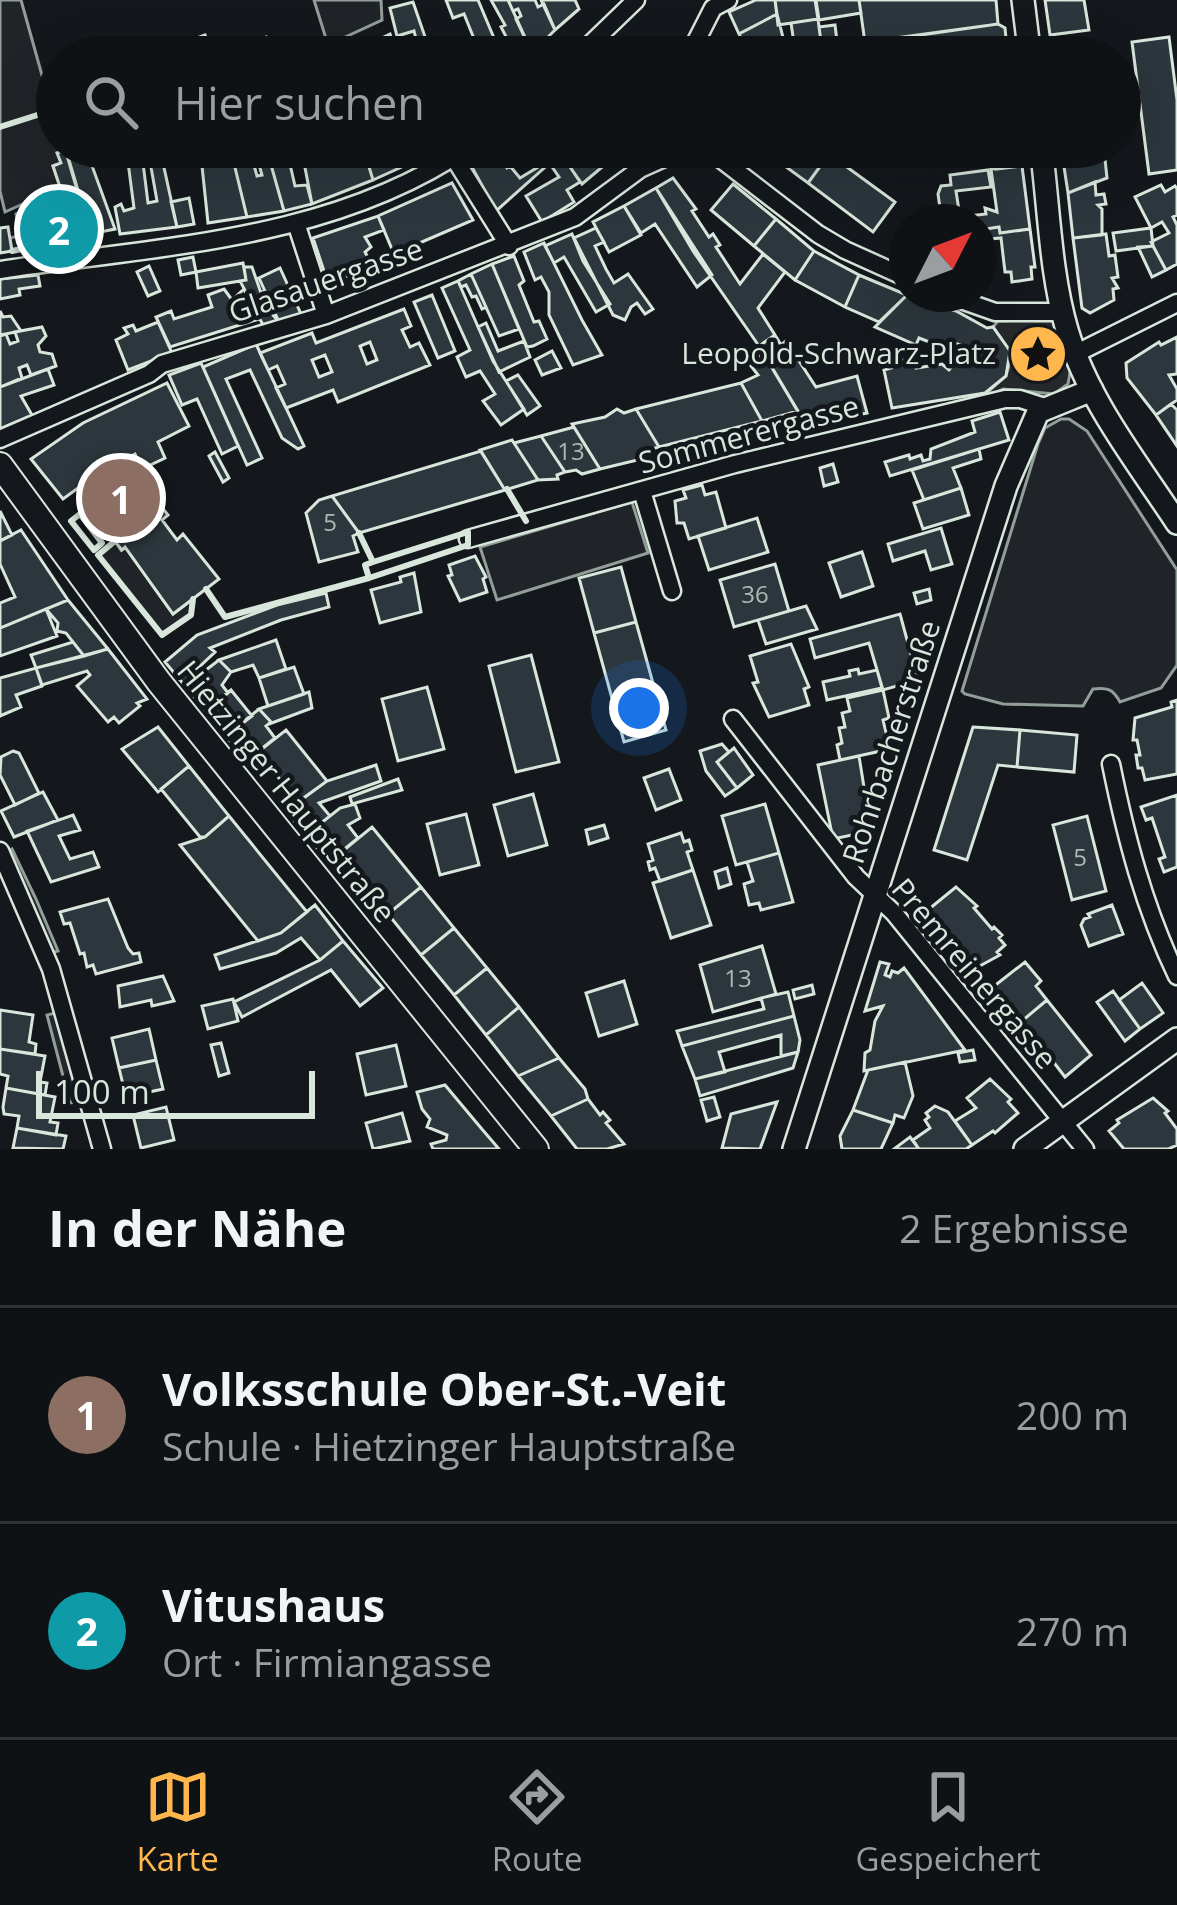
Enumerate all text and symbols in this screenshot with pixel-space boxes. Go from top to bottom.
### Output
search box [36,36,1141,168]
icon: search [78,69,144,135]
text: Hier suchen [174,72,425,133]
pin: 2 [20,184,98,274]
north arrow [889,204,997,312]
street label: Glasauergasse [223,227,428,332]
place icon: Leopold-Schwarz-Platz [1007,323,1069,385]
place label: Leopold-Schwarz-Platz [681,332,996,373]
street label: Sommerergasse [634,384,863,483]
house number: 13 [557,434,585,467]
pin: 1 [82,453,160,543]
house number: 5 [323,505,337,538]
house number: 36 [741,577,769,610]
street label: Rohrbacherstraße [832,615,949,868]
street label: Hietzinger Hauptstraße [169,651,406,931]
your location [609,678,669,738]
house number: 5 [1073,840,1087,873]
street label: Premreinergasse [883,869,1067,1077]
house number: 13 [724,961,752,994]
scale bar [36,1065,315,1118]
text: 100 m [54,1069,150,1114]
text: In der Nähe [48,1192,346,1262]
text: 2 Ergebnisse [899,1201,1129,1254]
text: Volksschule Ober-St.-Veit [162,1358,726,1419]
text: 1 [76,1388,98,1441]
text: 200 m [1016,1388,1129,1441]
text: Schule · Hietzinger Hauptstraße [162,1419,736,1472]
text: Vitushaus [162,1574,385,1635]
text: 2 [76,1604,98,1657]
text: 270 m [1016,1604,1129,1657]
text: Ort · Firmiangasse [162,1635,492,1688]
tab: Karte [136,1764,219,1881]
tab: Route [492,1764,582,1881]
tab: Gespeichert [855,1764,1041,1881]

